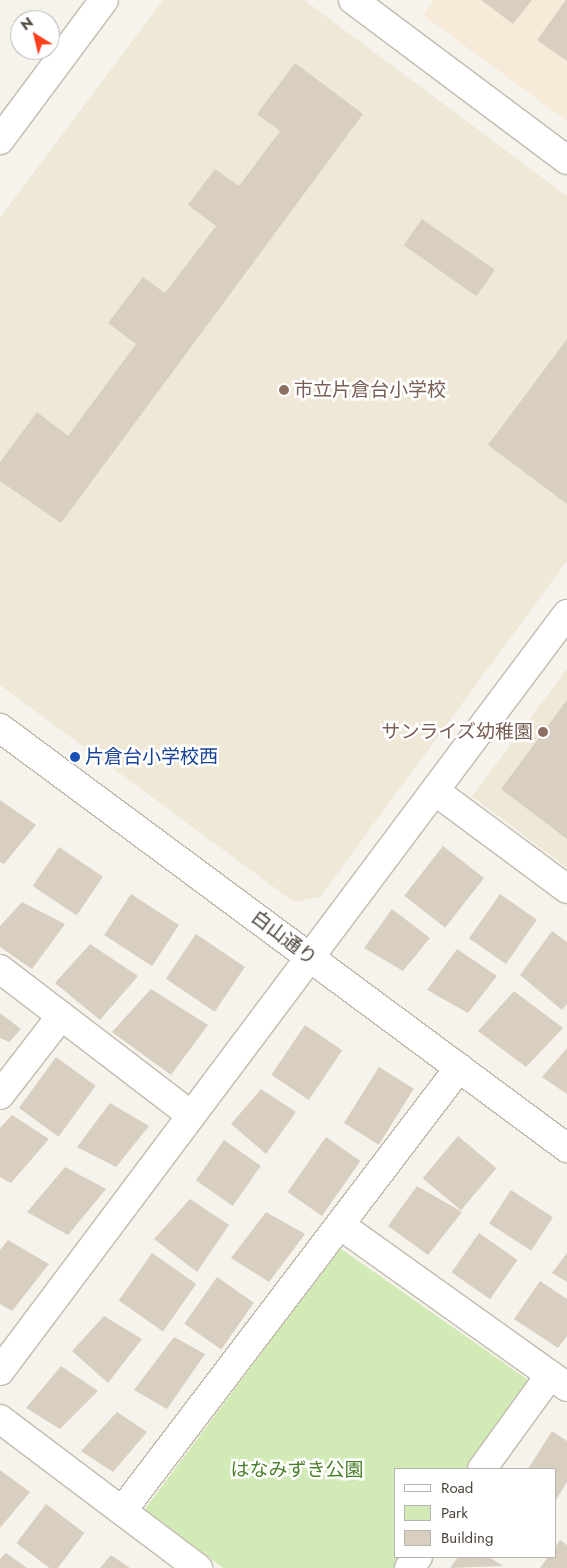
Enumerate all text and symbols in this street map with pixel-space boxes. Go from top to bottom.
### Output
north arrow [10,10,60,60]
text: N [16,12,37,35]
place label: 市立片倉台小学校 [294,379,446,401]
marker: 市立片倉台小学校 [278,384,290,396]
place label: サンライズ幼稚園 [381,721,533,743]
marker: サンライズ幼稚園 [537,726,549,738]
place label: 片倉台小学校西 [85,746,218,768]
marker: 片倉台小学校西 [69,751,81,763]
street label: 白山通り [247,906,321,970]
park label: はなみずき公園 [231,1459,363,1481]
legend [394,1468,557,1558]
text: Road [441,1477,473,1499]
text: Park [441,1502,468,1524]
text: Building [441,1527,493,1549]

